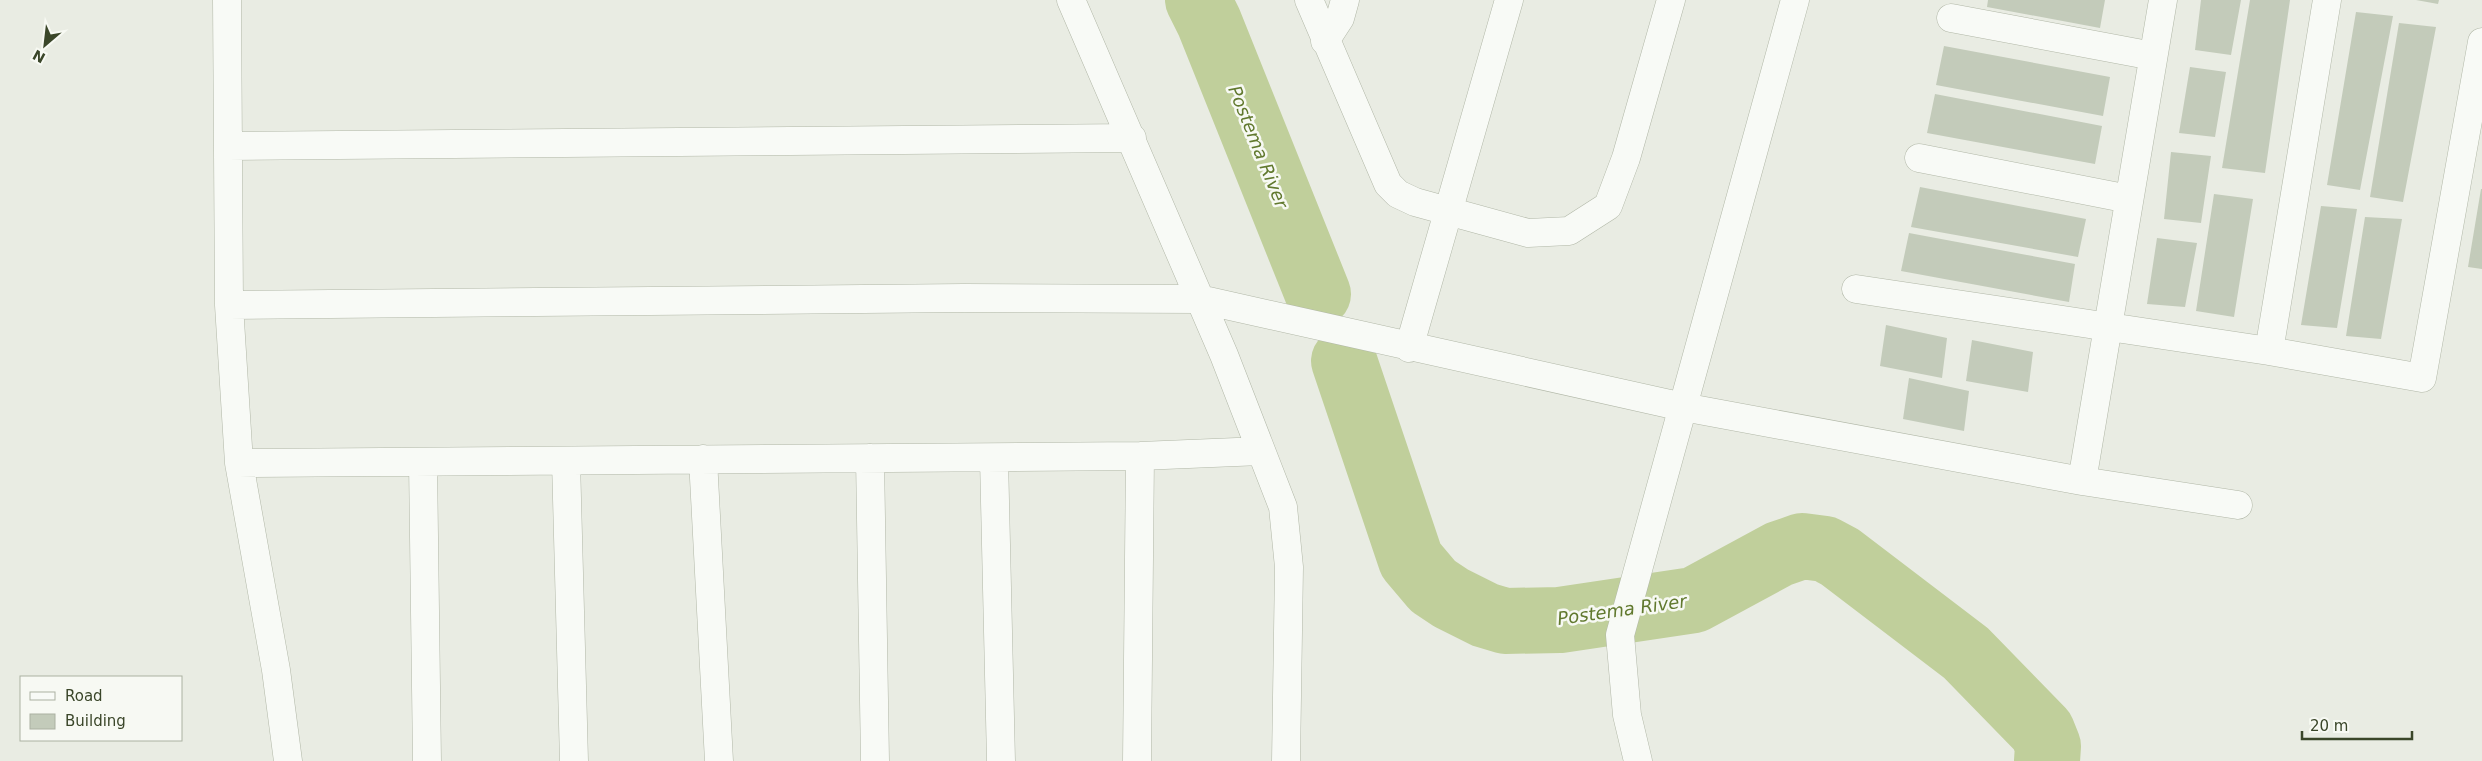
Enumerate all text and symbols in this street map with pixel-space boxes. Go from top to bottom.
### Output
north arrow [20,20,70,70]
text: N [30,47,48,66]
water label: Postema River [1224,82,1293,213]
water label: Postema River [1556,590,1689,629]
legend [20,676,182,741]
text: Road [65,687,103,705]
scale bar [2302,708,2412,740]
text: Building [65,712,126,730]
text: 20 m [2310,717,2348,735]

